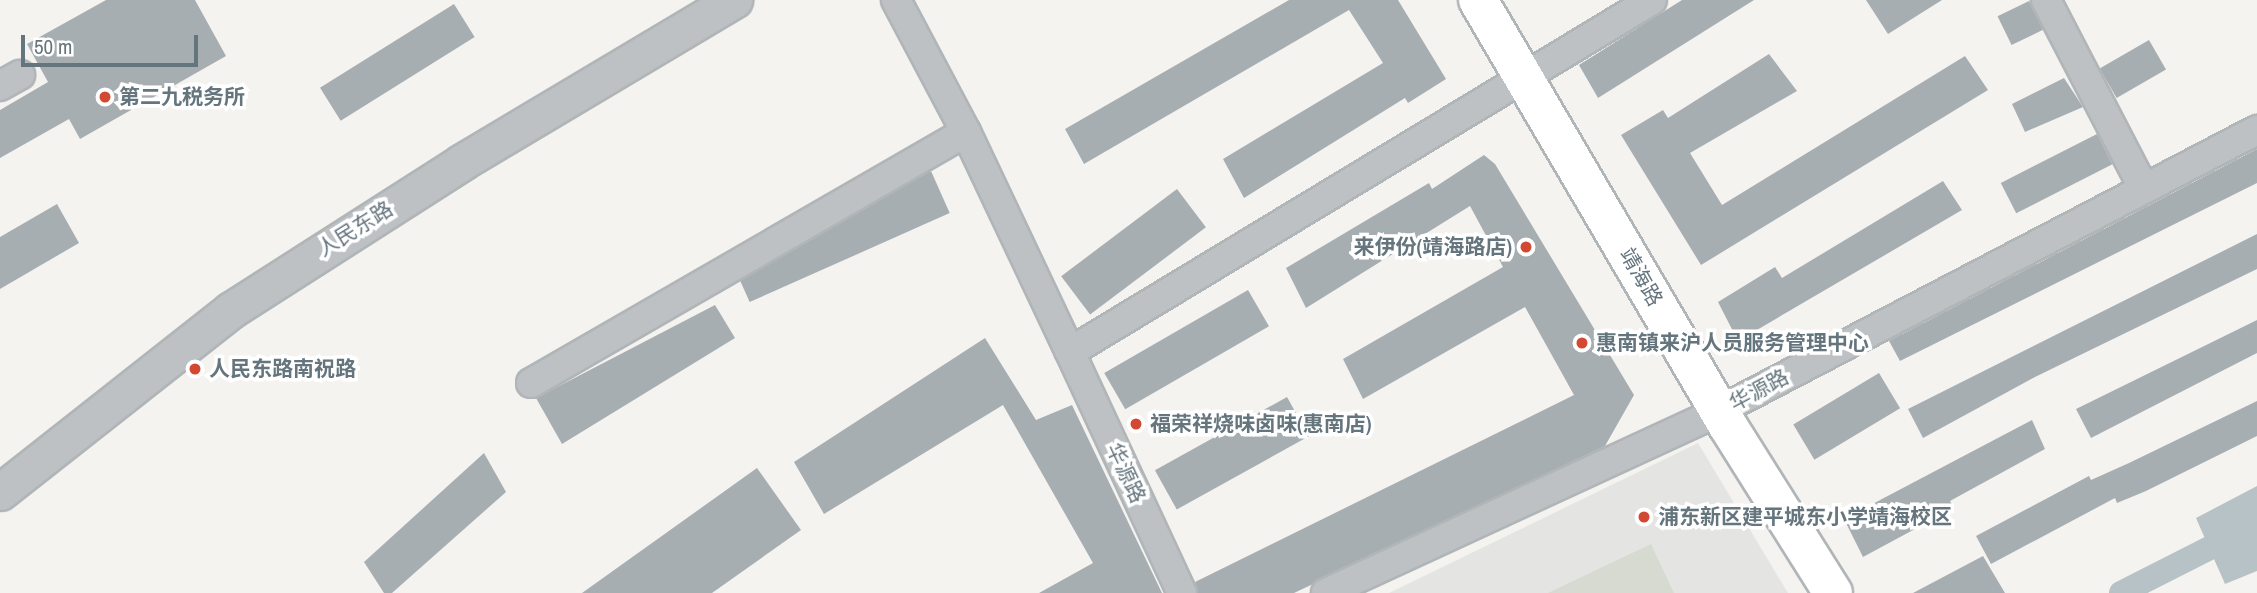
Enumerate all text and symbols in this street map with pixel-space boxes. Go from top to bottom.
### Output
scale bar [24,21,201,65]
text: 50 m [34,32,72,61]
place label: 第二九税务所 [119,84,245,110]
marker: 第二九税务所 [97,89,113,105]
street label: 人民东路 [313,196,397,262]
place label: 来伊份(靖海路店) [1354,234,1512,260]
marker: 来伊份(靖海路店) [1518,239,1534,255]
street label: 靖海路 [1614,243,1668,311]
place label: 惠南镇来沪人员服务管理中心 [1596,330,1869,356]
marker: 惠南镇来沪人员服务管理中心 [1574,335,1590,351]
place label: 人民东路南祝路 [209,356,356,382]
marker: 人民东路南祝路 [187,361,203,377]
street label: 华源路 [1725,364,1793,416]
place label: 福荣祥烧味卤味(惠南店) [1150,411,1371,437]
marker: 福荣祥烧味卤味(惠南店) [1128,416,1144,432]
street label: 华源路 [1101,439,1151,507]
place label: 浦东新区建平城东小学靖海校区 [1658,504,1952,530]
marker: 浦东新区建平城东小学靖海校区 [1636,509,1652,525]

